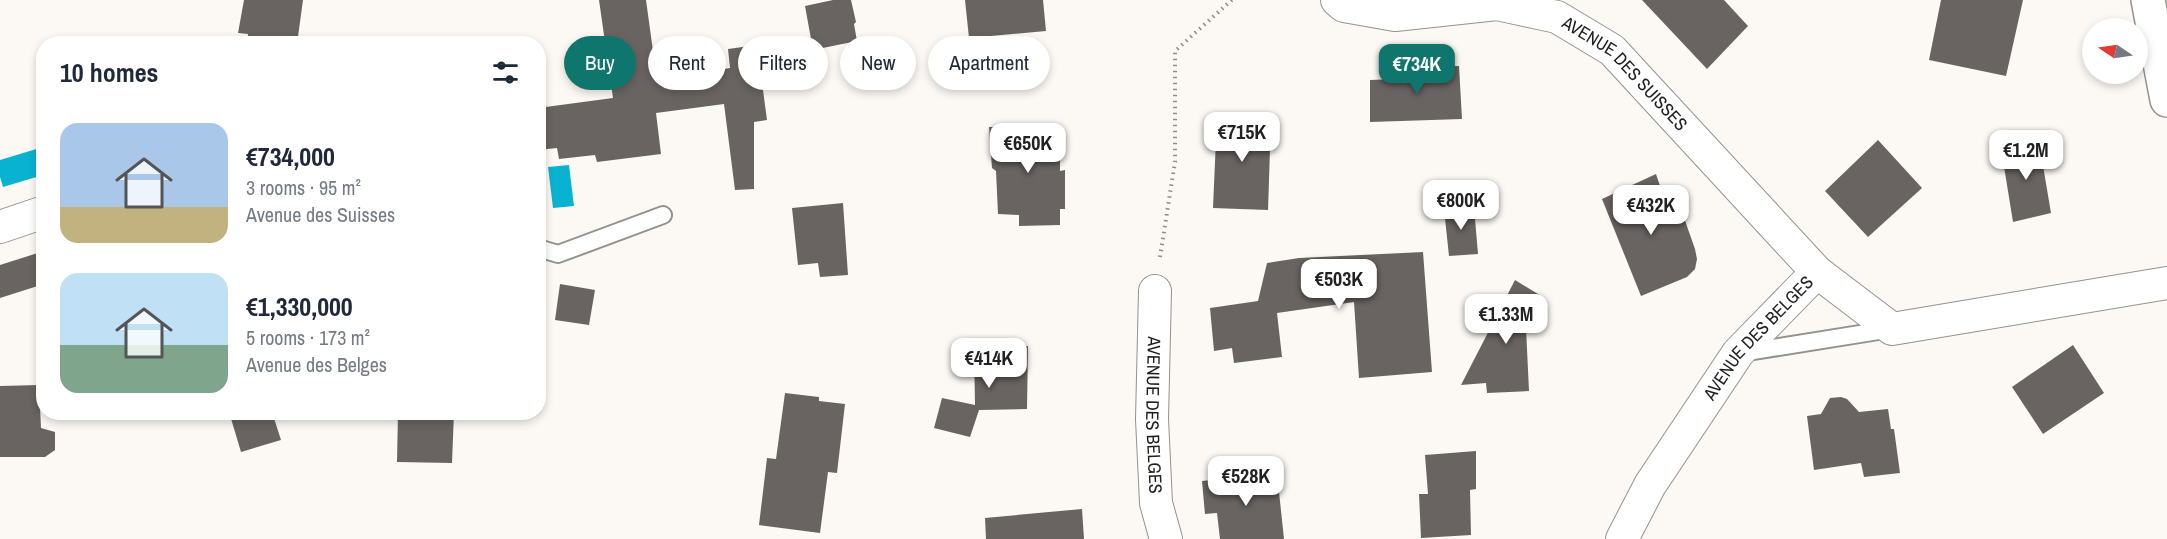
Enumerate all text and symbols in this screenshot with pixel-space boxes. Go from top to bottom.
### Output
street label: AVENUE DES SUISSES [1557,9,1694,136]
north arrow [2082,18,2148,84]
map controls [2082,18,2148,84]
chip: Buy [564,36,636,90]
chip: Rent [648,36,726,90]
chip: Filters [738,36,828,90]
chip: New [840,36,916,90]
chip: Apartment [928,36,1050,90]
pin: €734K [1375,44,1459,95]
text: €734K [1393,50,1441,77]
text: 10 homes [60,55,158,90]
icon: filters [489,56,522,89]
pin: €715K [1200,112,1284,163]
text: €715K [1218,118,1266,145]
pin: €650K [986,123,1070,174]
text: €650K [1004,129,1052,156]
pin: €1.2M [1984,130,2068,181]
text: €1.2M [2003,136,2049,163]
text: €734,000 [246,139,335,174]
icon: home [108,147,180,219]
text: 3 rooms · 95 m² [246,174,361,201]
pin: €800K [1419,180,1503,231]
pin: €432K [1609,185,1693,236]
text: €800K [1437,186,1485,213]
text: €432K [1627,191,1675,218]
text: Avenue des Suisses [246,201,395,228]
pin: €503K [1297,259,1381,310]
text: €503K [1315,265,1363,292]
street label: AVENUE DES BELGES [1697,270,1819,406]
text: €1,330,000 [246,289,353,324]
pin: €1.33M [1457,294,1555,345]
icon: home [108,297,180,369]
text: €1.33M [1479,300,1533,327]
text: 5 rooms · 173 m² [246,324,370,351]
street label: AVENUE DES BELGES [1140,335,1169,494]
pin: €414K [947,338,1031,389]
text: €414K [965,344,1013,371]
text: Avenue des Belges [246,351,387,378]
pin: €528K [1204,456,1288,507]
text: €528K [1222,462,1270,489]

